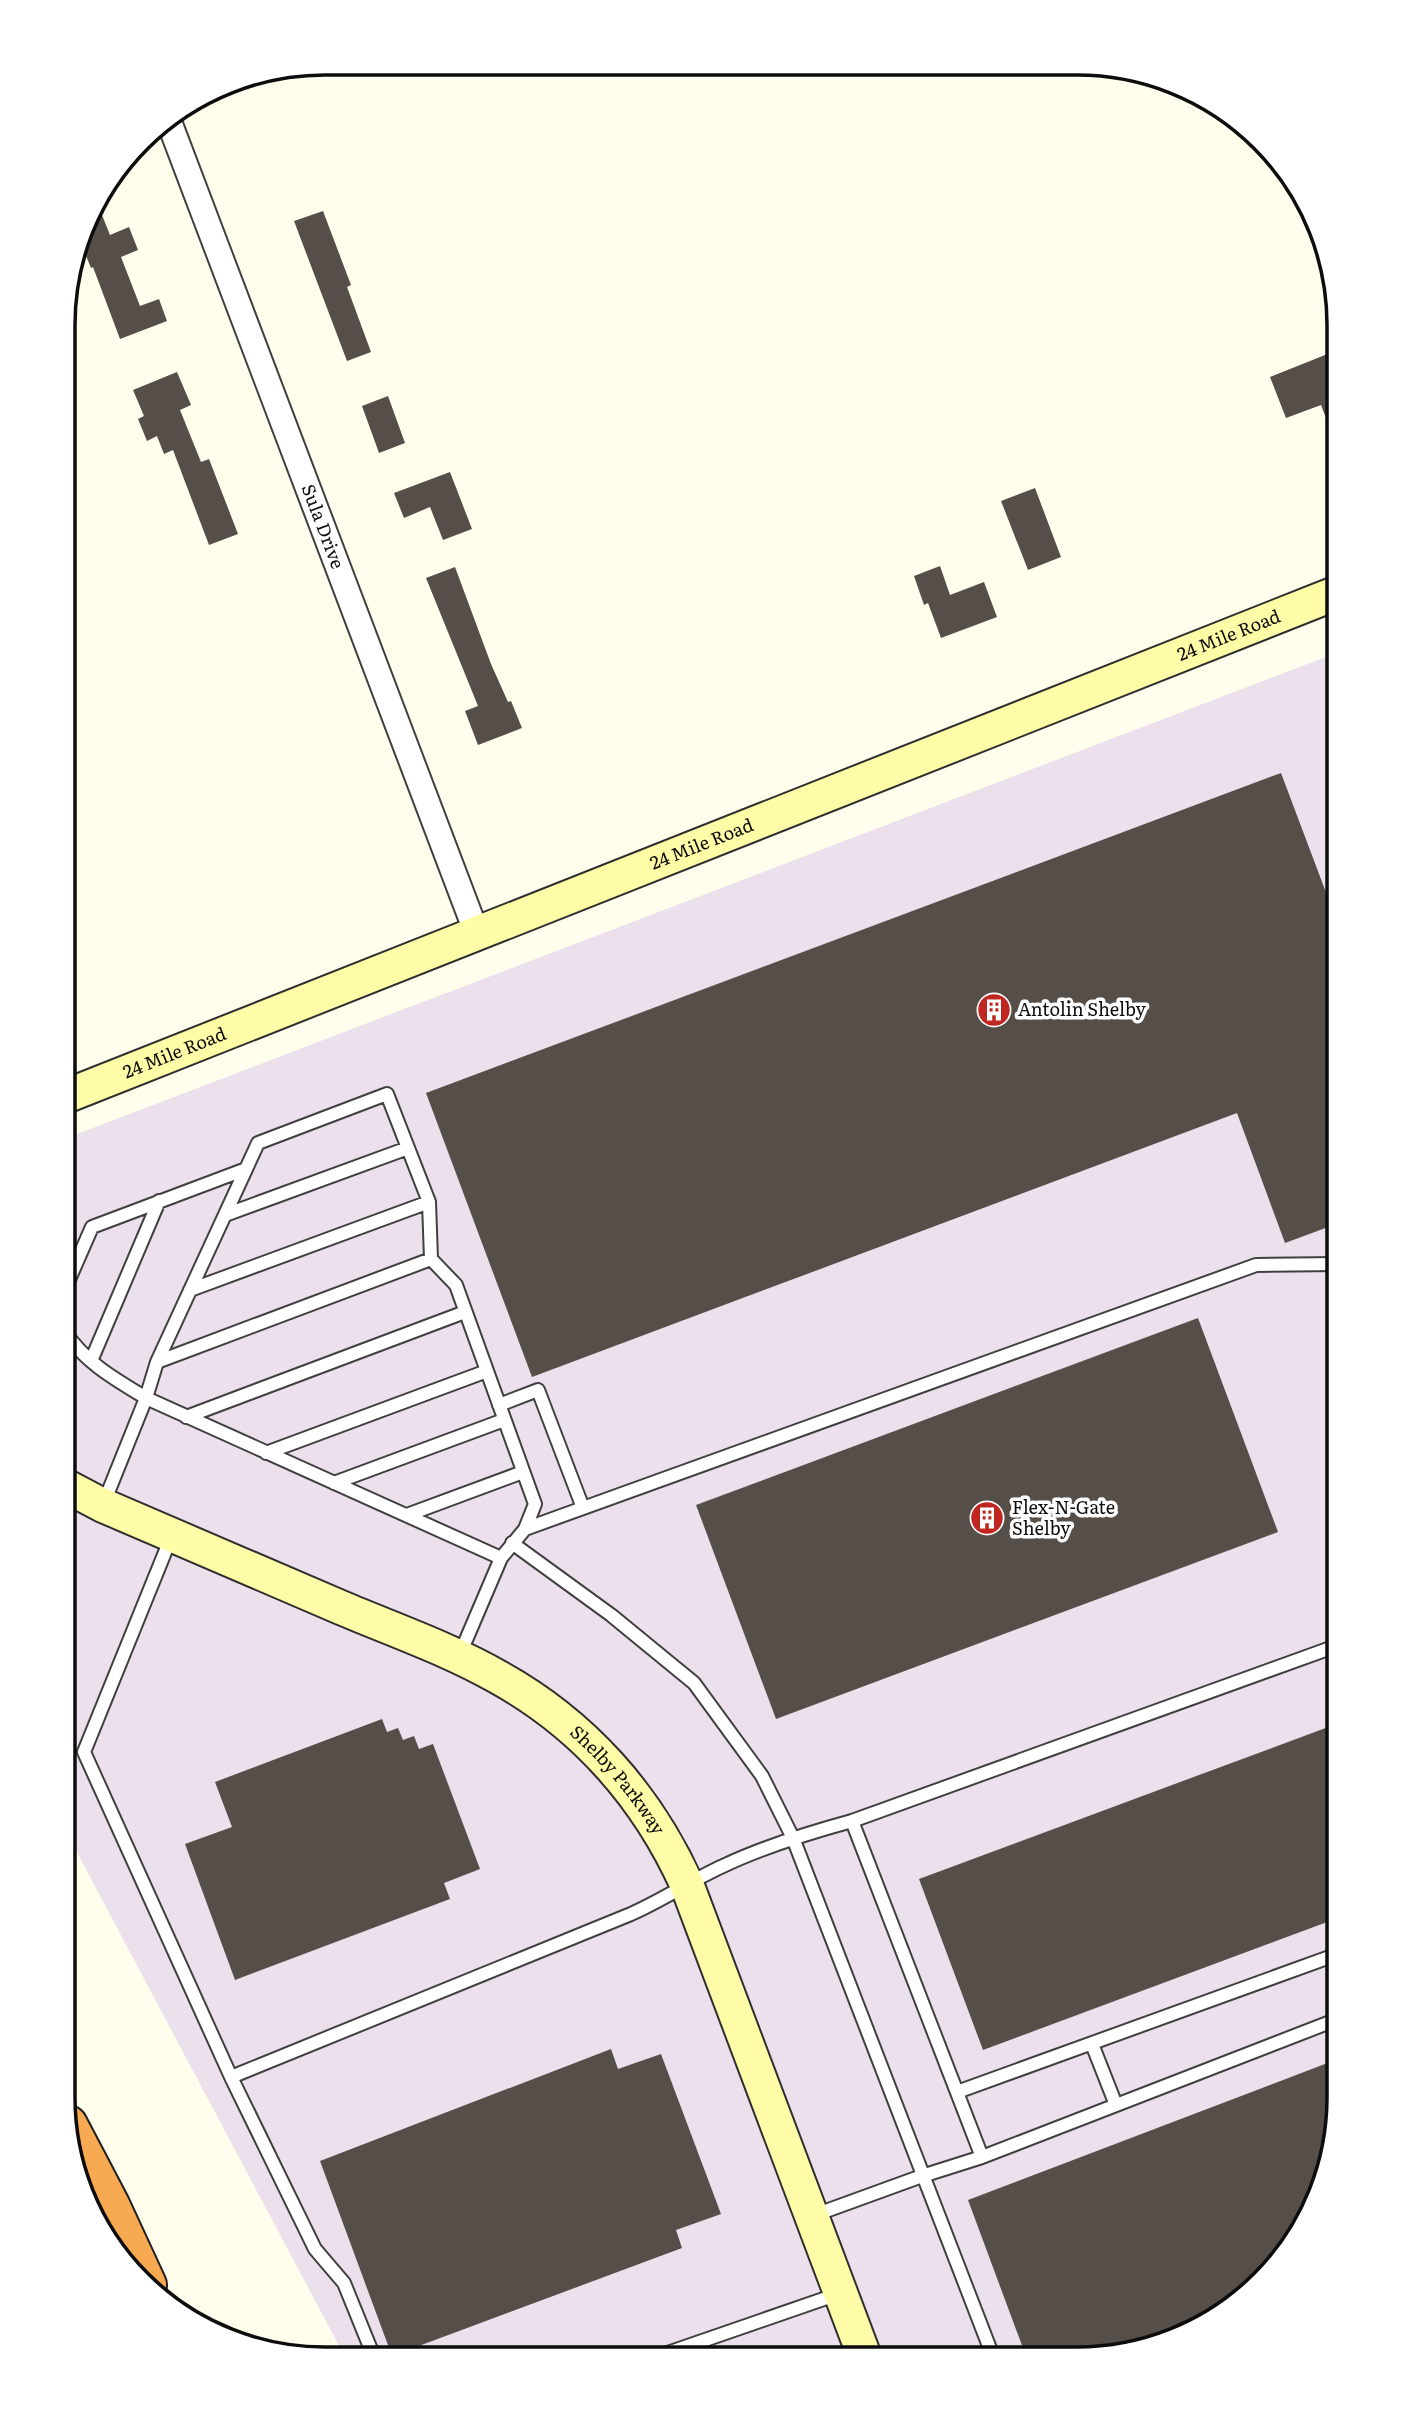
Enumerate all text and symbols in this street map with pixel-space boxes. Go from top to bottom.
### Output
street label: Sula Drive [296,480,352,572]
street label: 24 Mile Road [1173,602,1284,667]
street label: 24 Mile Road [646,810,757,876]
building icon: Antolin Shelby [975,991,1013,1029]
place label: Antolin Shelby [1018,995,1147,1022]
street label: 24 Mile Road [118,1019,230,1084]
place label: Flex-N-Gate Shelby [1012,1493,1115,1541]
building icon: Flex-N-Gate Shelby [968,1499,1006,1537]
street label: Shelby Parkway [565,1718,673,1840]

